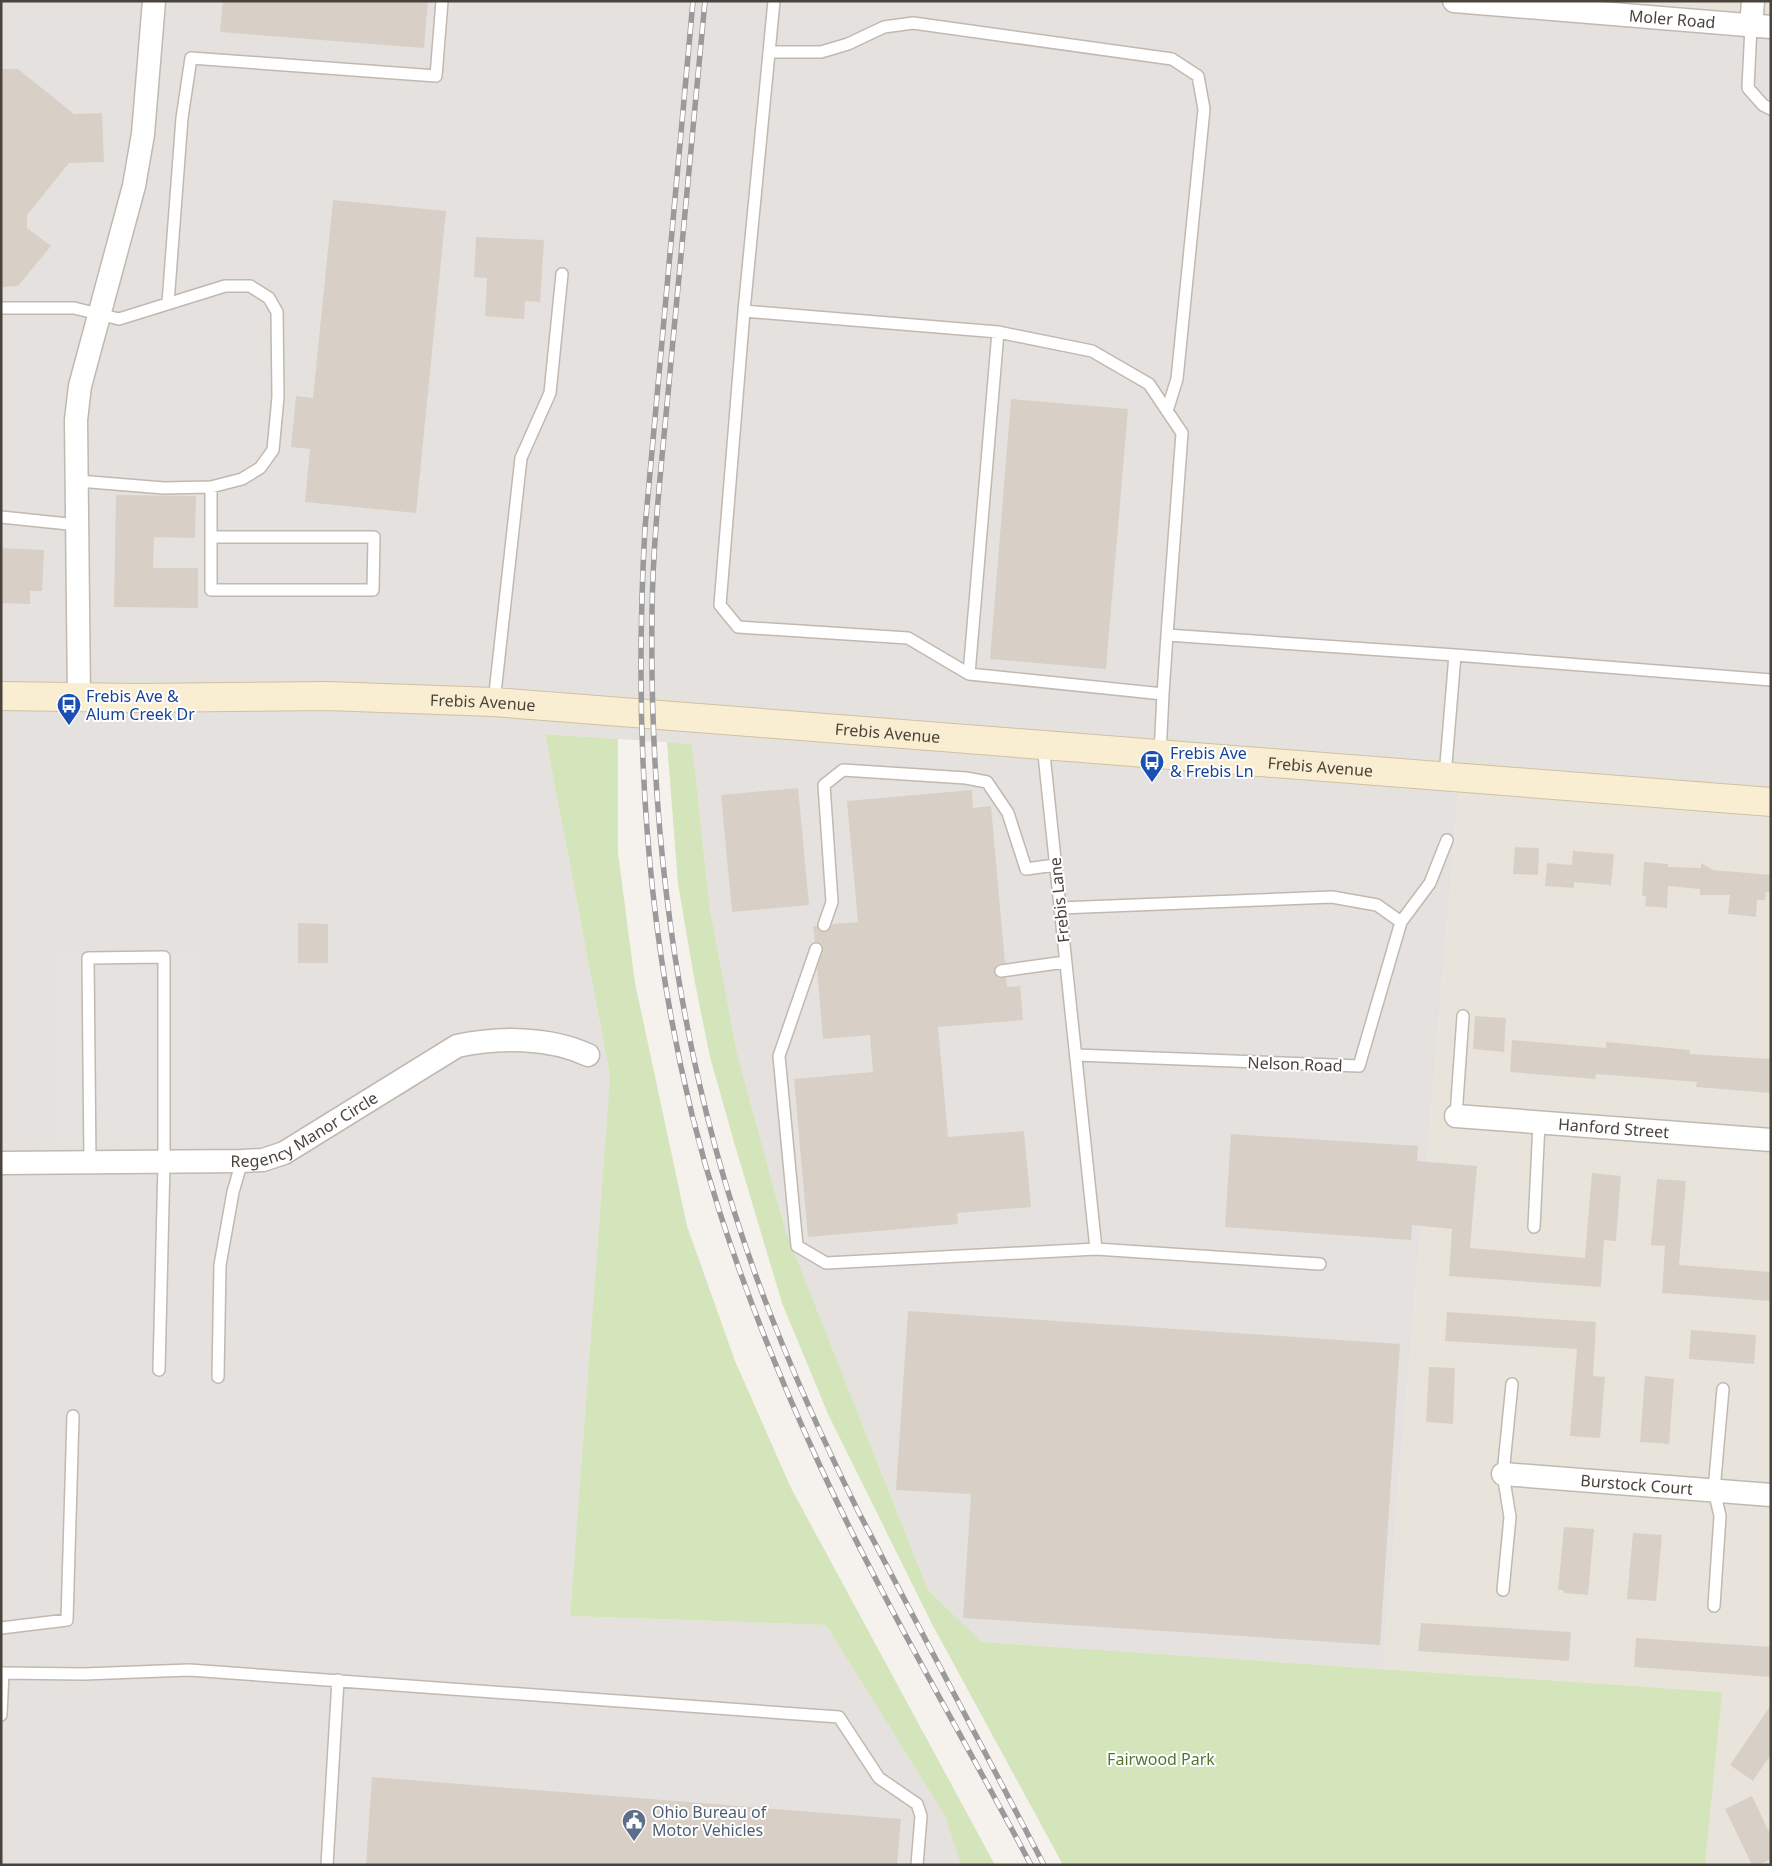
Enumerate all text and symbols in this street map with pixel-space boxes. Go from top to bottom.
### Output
street label: Moler Road [1628,4,1716,33]
place label: Frebis Ave & Alum Creek Dr [86,685,195,725]
street label: Frebis Avenue [430,689,536,716]
bus stop icon: Frebis Ave & Alum Creek Dr [56,692,82,726]
street label: Frebis Avenue [834,718,941,748]
place label: Frebis Ave & Frebis Ln [1170,742,1254,782]
bus stop icon: Frebis Ave & Frebis Ln [1139,749,1165,783]
street label: Frebis Avenue [1267,752,1374,782]
street label: Frebis Lane [1044,856,1074,944]
street label: Nelson Road [1247,1051,1343,1077]
street label: Regency Manor Circle [230,1087,382,1172]
street label: Hanford Street [1557,1113,1670,1143]
street label: Burstock Court [1580,1469,1694,1500]
park label: Fairwood Park [1107,1748,1215,1770]
place label: Ohio Bureau of Motor Vehicles [652,1801,768,1841]
public building icon: Ohio Bureau of Motor Vehicles [621,1808,647,1842]

